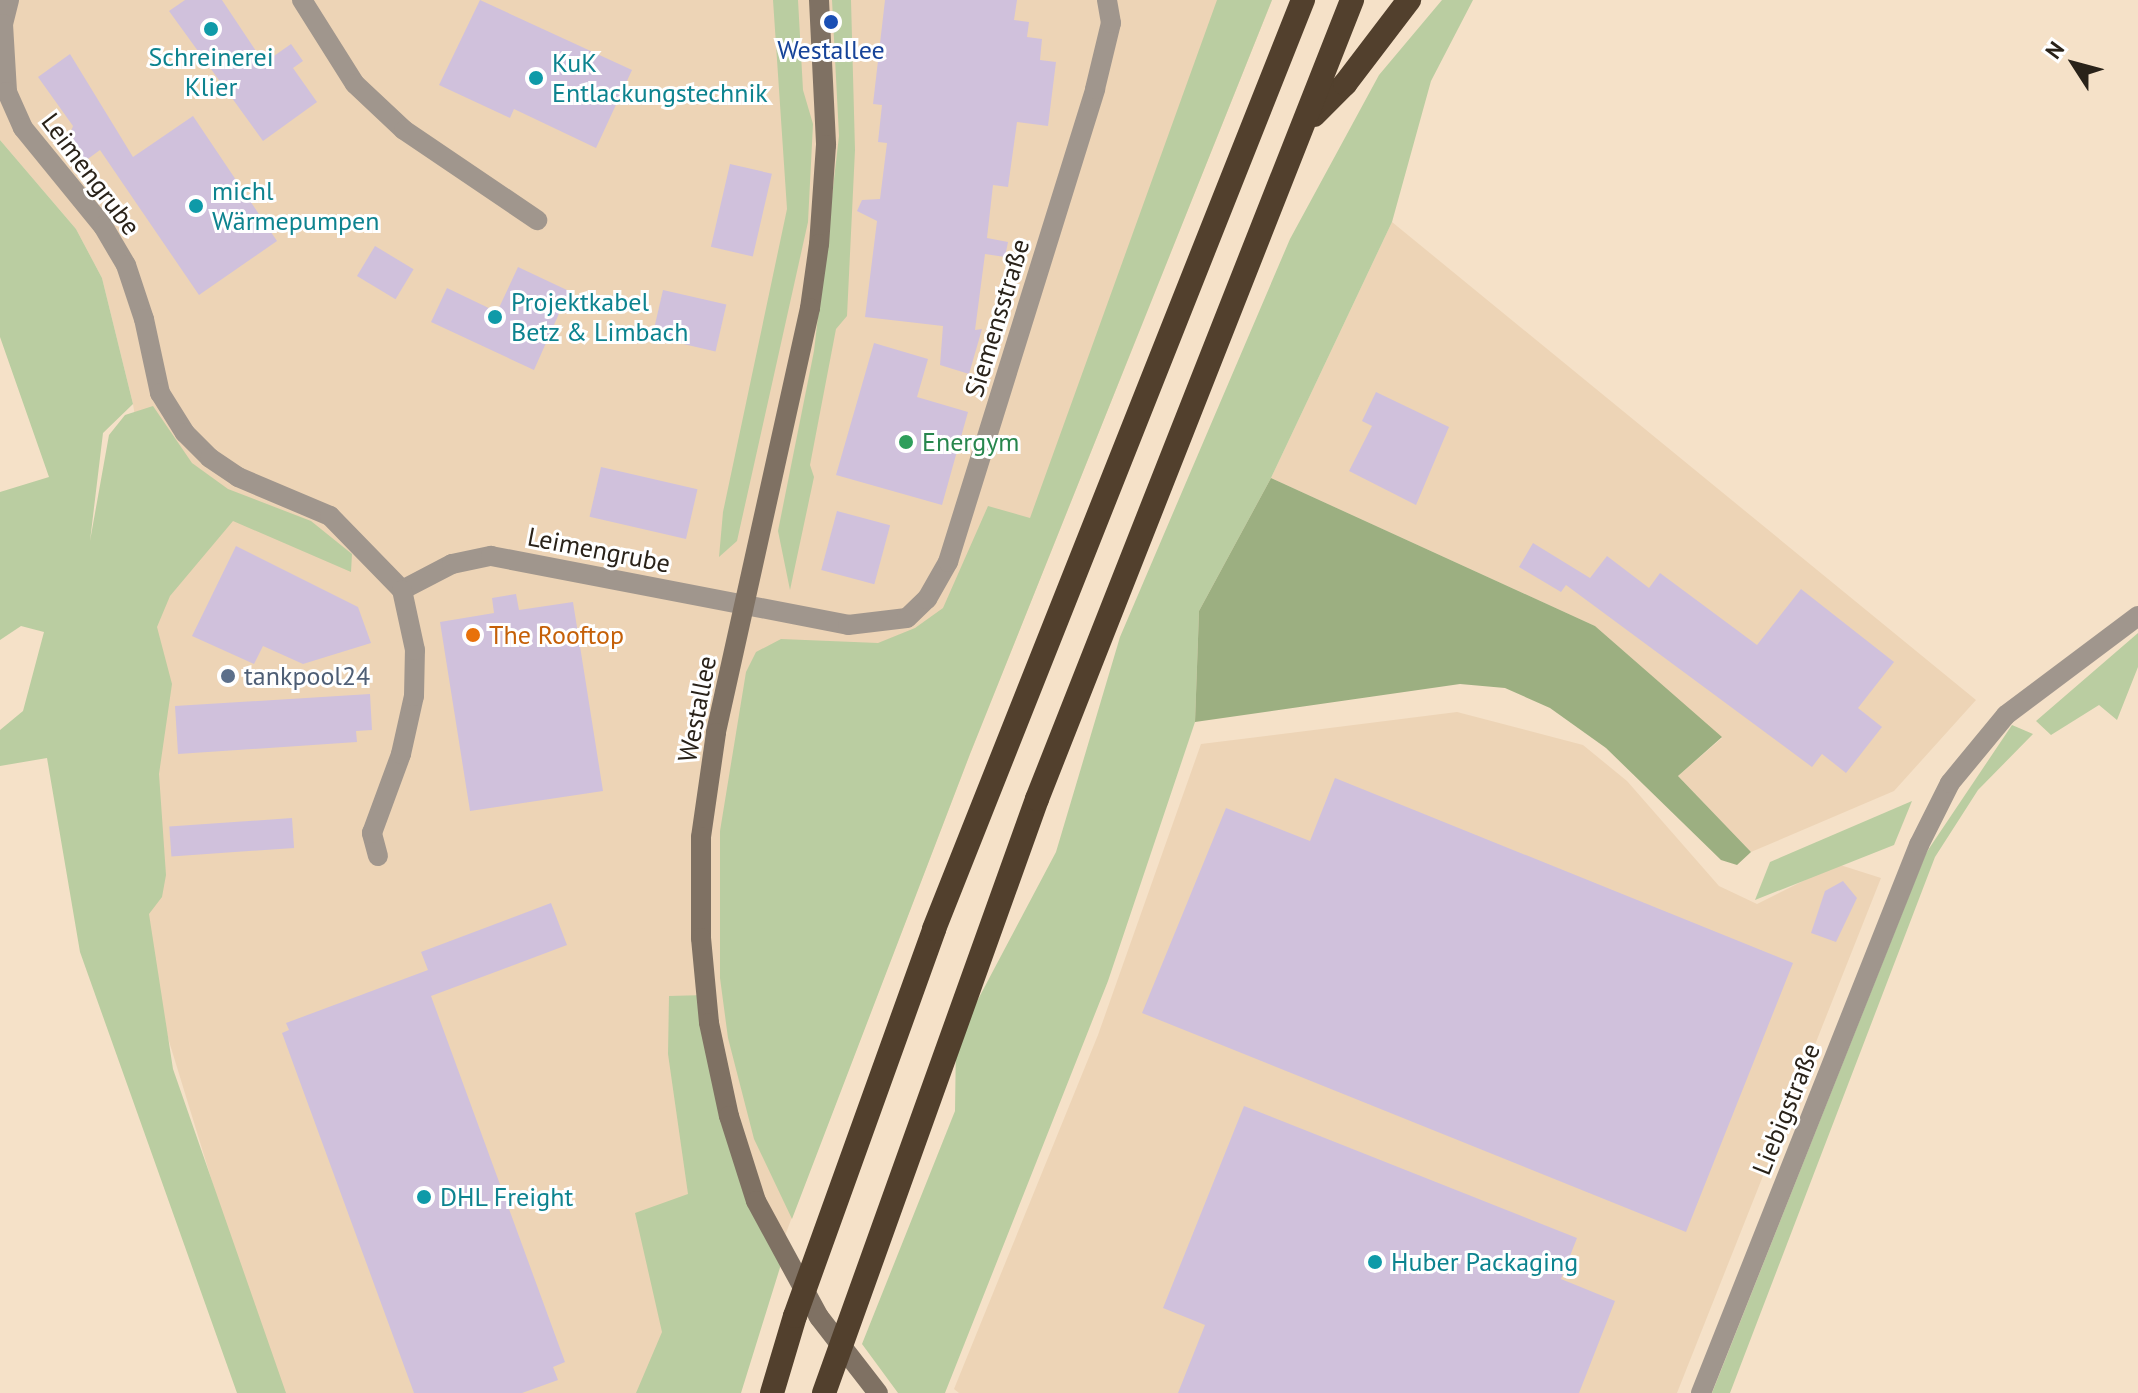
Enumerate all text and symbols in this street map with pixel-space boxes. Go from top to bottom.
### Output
marker: Westallee [822,13,840,31]
marker: Schreinerei Klier [202,20,220,38]
north arrow [2034,24,2114,104]
place label: Westallee [777,34,885,66]
text: N [2039,36,2070,64]
place label: Schreinerei Klier [148,41,274,102]
place label: KuK Entlackungstechnik [552,47,768,108]
marker: KuK Entlackungstechnik [527,69,545,87]
street label: Leimengrube [35,107,147,241]
place label: michl Wärmepumpen [212,175,379,236]
marker: michl Wärmepumpen [187,197,205,215]
street label: Siemensstraße [958,235,1036,401]
place label: Projektkabel Betz & Limbach [511,286,689,348]
marker: Projektkabel Betz & Limbach [486,308,504,326]
place label: Energym [922,426,1019,458]
marker: Energym [897,433,915,451]
street label: Leimengrube [525,521,673,579]
place label: The Rooftop [489,619,624,651]
marker: The Rooftop [464,626,482,644]
street label: Westallee [671,653,723,765]
place label: tankpool24 [244,660,370,692]
marker: tankpool24 [219,667,237,685]
street label: Liebigstraße [1746,1039,1826,1179]
place label: DHL Freight [440,1181,574,1213]
marker: DHL Freight [415,1188,433,1206]
place label: Huber Packaging [1391,1246,1578,1278]
marker: Huber Packaging [1366,1253,1384,1271]

